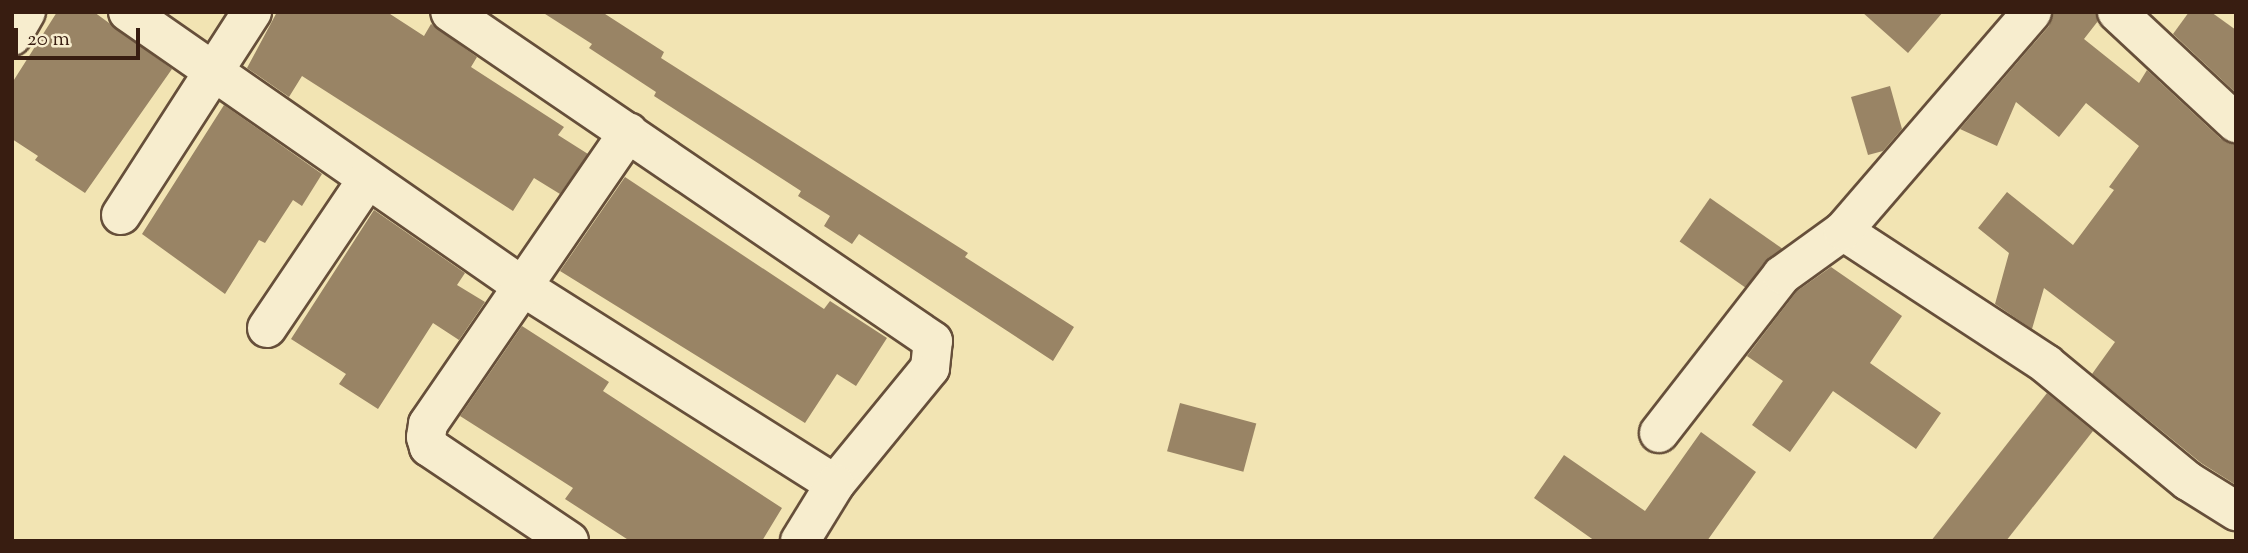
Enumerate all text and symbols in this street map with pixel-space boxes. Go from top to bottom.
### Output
scale bar [18,14,144,58]
text: 20 m [27,25,70,55]

